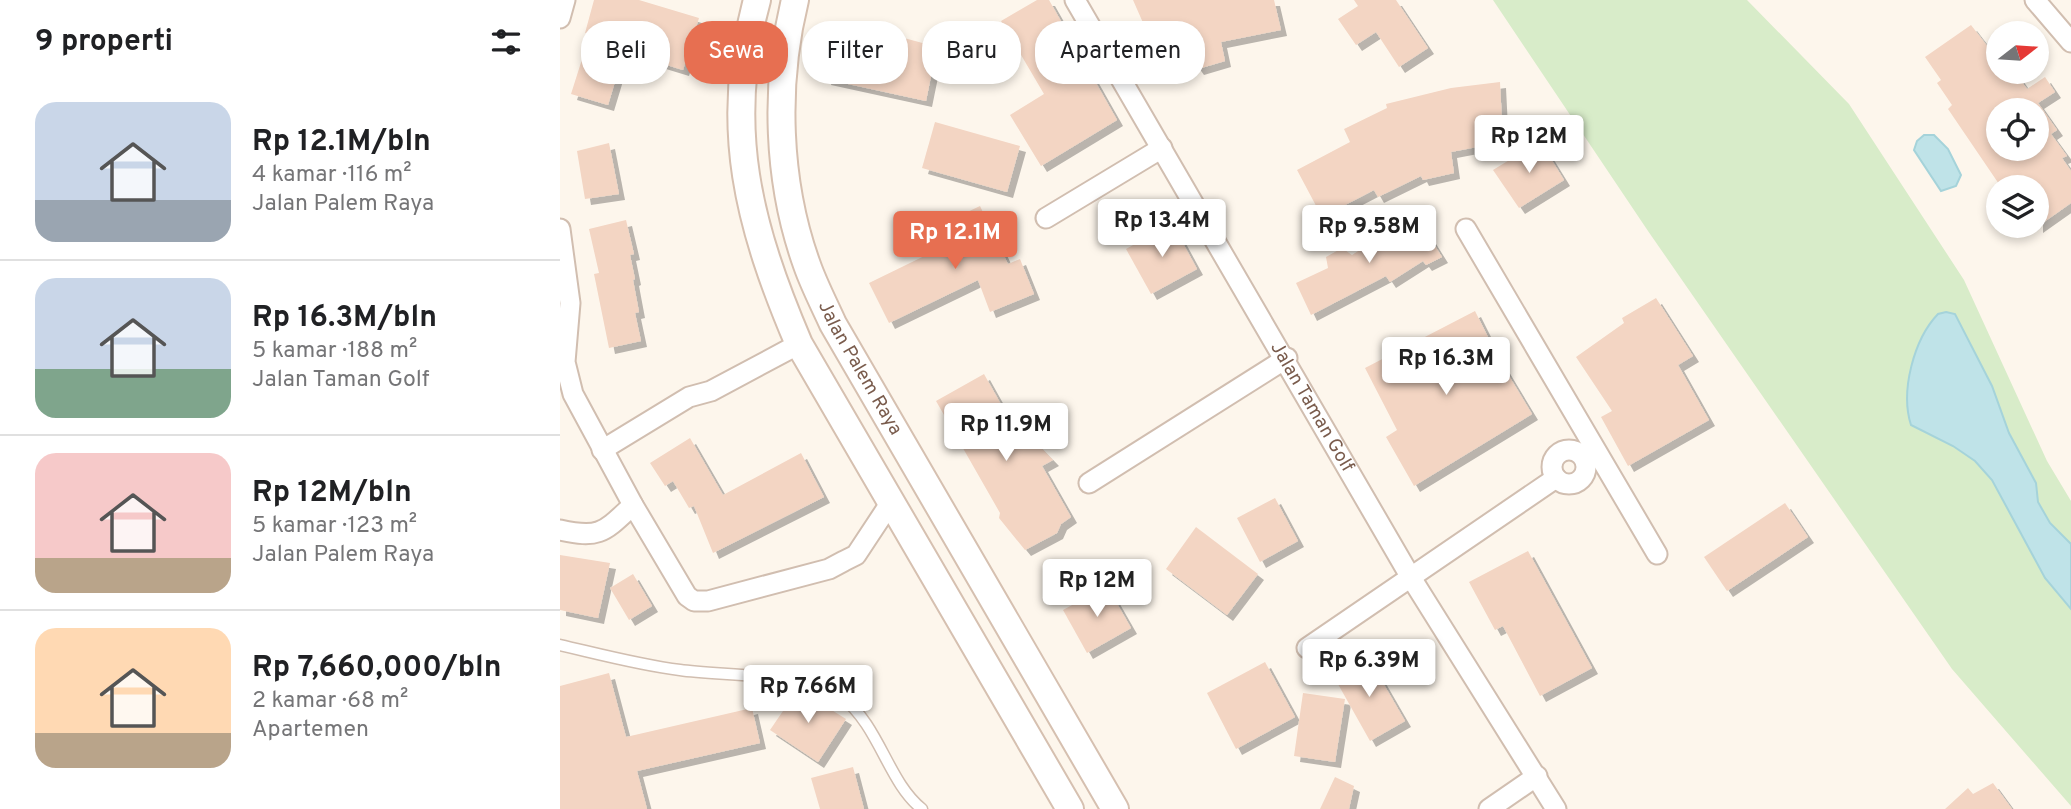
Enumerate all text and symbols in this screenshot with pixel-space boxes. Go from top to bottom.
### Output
chip: Beli [581,21,670,84]
chip: Sewa [684,21,788,84]
chip: Filter [802,21,908,84]
chip: Baru [922,21,1021,84]
chip: Apartemen [1035,21,1205,84]
north arrow [1986,21,2049,84]
map controls [1986,21,2049,238]
icon: filters [487,23,525,61]
text: 9 properti [35,24,173,61]
button: locate [1986,98,2049,161]
pin: Rp 12M [1472,116,1586,175]
text: Rp 12M [1491,123,1567,152]
text: Rp 12.1M/bln [252,124,431,161]
icon: home [91,130,175,214]
text: 4 kamar · 116 m² [252,161,412,190]
button: layers [1986,175,2049,238]
text: Jalan Palem Raya [252,190,434,219]
pin: Rp 13.4M [1090,200,1234,259]
pin: Rp 9.58M [1297,205,1441,265]
text: Rp 13.4M [1114,207,1210,236]
pin: Rp 12.1M [883,212,1027,271]
text: Rp 9.58M [1318,213,1420,242]
text: Rp 12.1M [909,219,1001,248]
street label: Jalan Palem Raya [812,297,907,440]
text: Rp 16.3M/bln [252,300,437,337]
icon: home [91,306,175,390]
text: 5 kamar · 188 m² [252,337,417,366]
street label: Jalan Taman Golf [1265,338,1359,477]
pin: Rp 16.3M [1374,338,1518,397]
text: Rp 16.3M [1398,345,1494,374]
text: Jalan Taman Golf [252,366,430,395]
pin: Rp 11.9M [934,404,1078,463]
text: Rp 11.9M [960,411,1052,440]
text: Rp 12M/bln [252,475,412,512]
icon: home [91,481,175,565]
text: 5 kamar · 123 m² [252,512,417,541]
text: Jalan Palem Raya [252,541,434,570]
pin: Rp 12M [1040,560,1154,619]
text: Rp 12M [1059,567,1135,596]
pin: Rp 6.39M [1297,640,1441,699]
text: Rp 6.39M [1318,647,1420,676]
text: Rp 7,660,000/bln [252,650,502,687]
icon: home [91,656,175,740]
pin: Rp 7.66M [736,666,880,725]
text: Rp 7.66M [760,673,856,702]
text: 2 kamar · 68 m² [252,687,408,716]
text: Apartemen [252,716,369,745]

